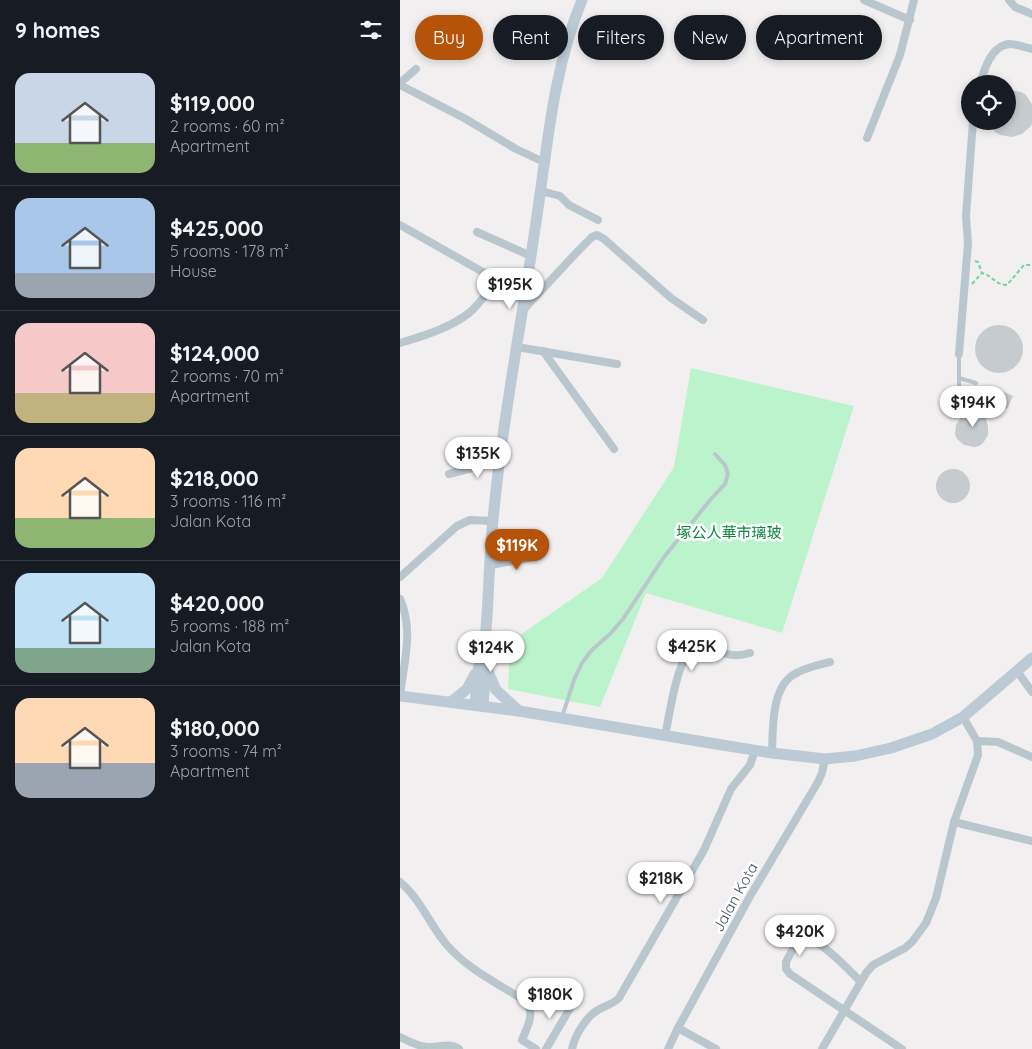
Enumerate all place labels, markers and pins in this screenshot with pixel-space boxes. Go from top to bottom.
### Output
pin: $195K [475,268,545,310]
pin: $194K [938,386,1008,428]
pin: $135K [443,436,513,479]
pin: $119K [482,528,552,571]
pin: $124K [456,630,526,673]
pin: $425K [657,630,727,672]
pin: $218K [626,862,696,904]
pin: $420K [765,914,835,957]
pin: $180K [515,978,585,1020]

